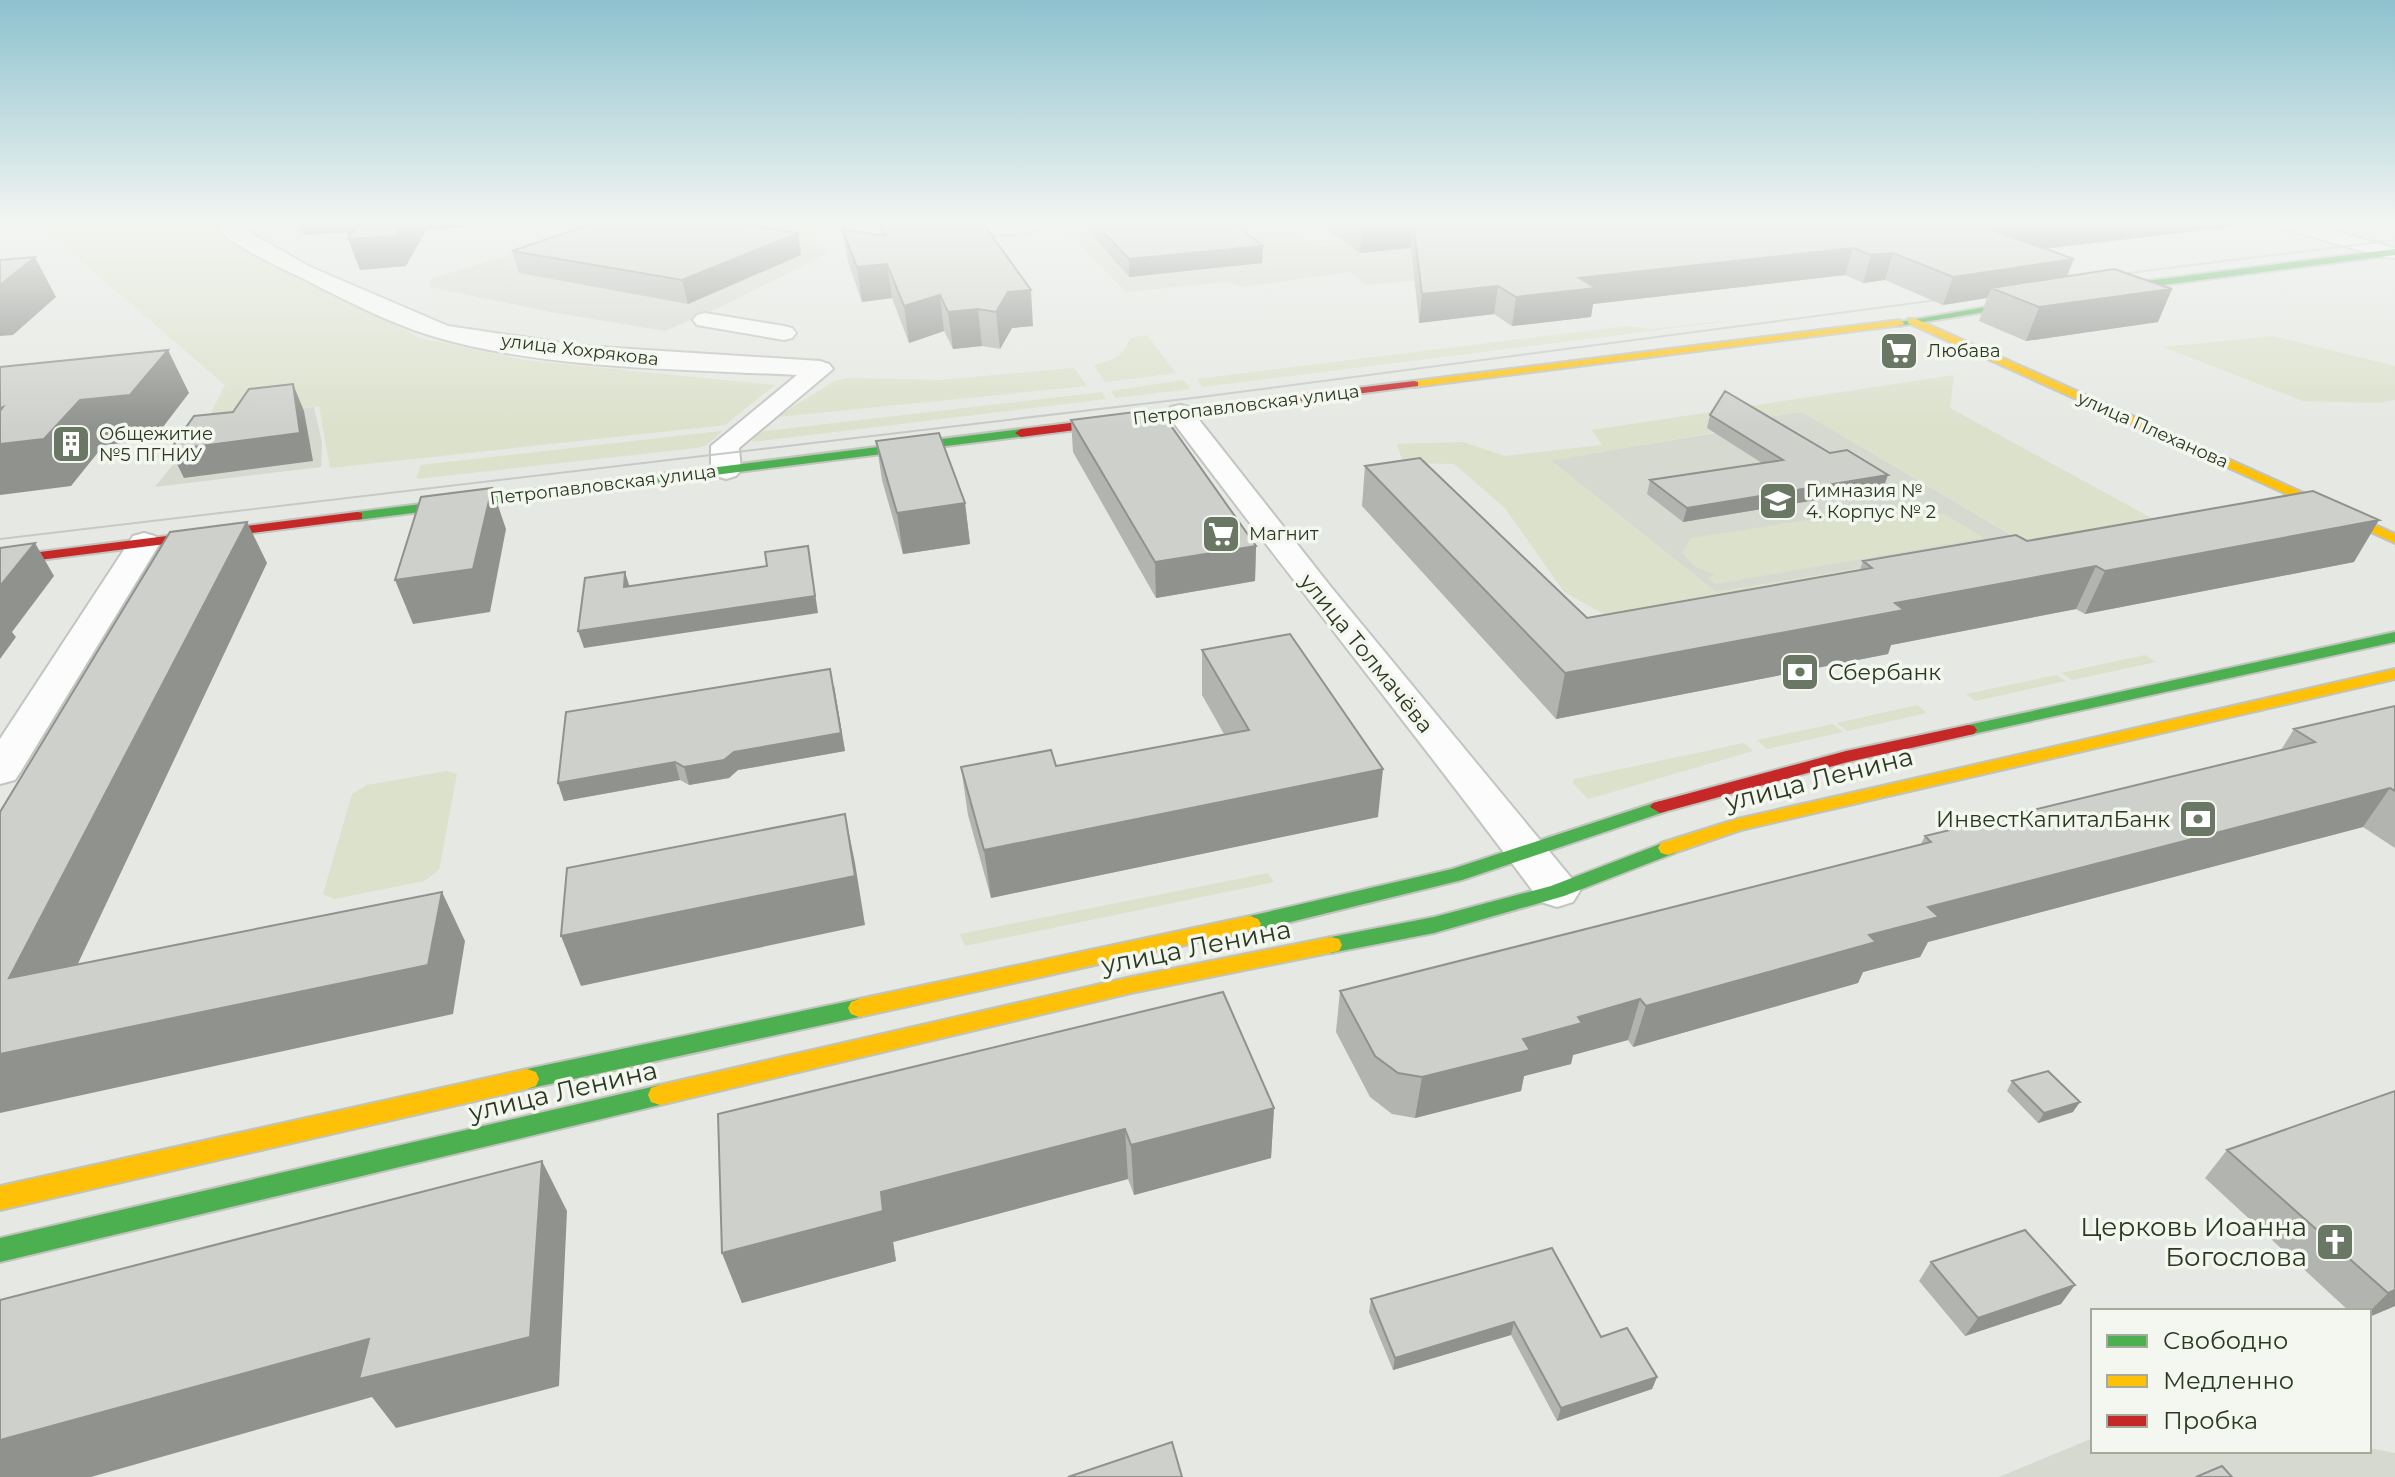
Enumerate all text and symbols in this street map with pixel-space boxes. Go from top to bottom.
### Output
street label: улица Хохрякова [499,329,660,371]
supermarket icon: Любава [1878,330,1920,372]
place label: Любава [1927,340,2000,362]
street label: Петропавловская улица [1132,380,1360,430]
street label: улица Плеханова [2073,386,2232,473]
building icon: Общежитие №5 ПГНИУ [50,423,92,465]
place label: Общежитие №5 ПГНИУ [99,423,213,466]
street label: Петропавловская улица [489,460,717,510]
school or university icon: Гимназия № 4. Корпус № 2 [1757,480,1799,522]
place label: Гимназия № 4. Корпус № 2 [1806,480,1936,523]
supermarket icon: Магнит [1200,513,1242,555]
place label: Магнит [1249,523,1319,545]
street label: улица Толмачёва [1293,567,1439,738]
bank icon: Сбербанк [1779,651,1821,693]
place label: Сбербанк [1828,659,1941,686]
street label: улица Ленина [1721,740,1916,818]
bank icon: ИнвестКапиталБанк [2177,798,2219,840]
place label: ИнвестКапиталБанк [1936,806,2170,833]
street label: улица Ленина [1097,913,1294,981]
street label: улица Ленина [465,1054,660,1128]
place label: Церковь Иоанна Богослова [2080,1211,2307,1273]
church icon: Церковь Иоанна Богослова [2314,1221,2356,1263]
legend [2091,1309,2371,1453]
text: Свободно [2163,1326,2288,1355]
text: Медленно [2163,1366,2294,1395]
text: Пробка [2163,1406,2258,1435]

